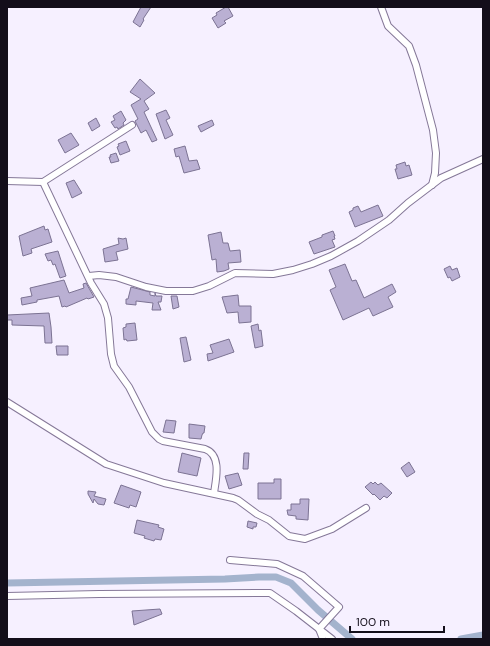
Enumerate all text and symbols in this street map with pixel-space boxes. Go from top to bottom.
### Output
scale bar [350,608,444,634]
text: 100 m [356,614,390,630]

